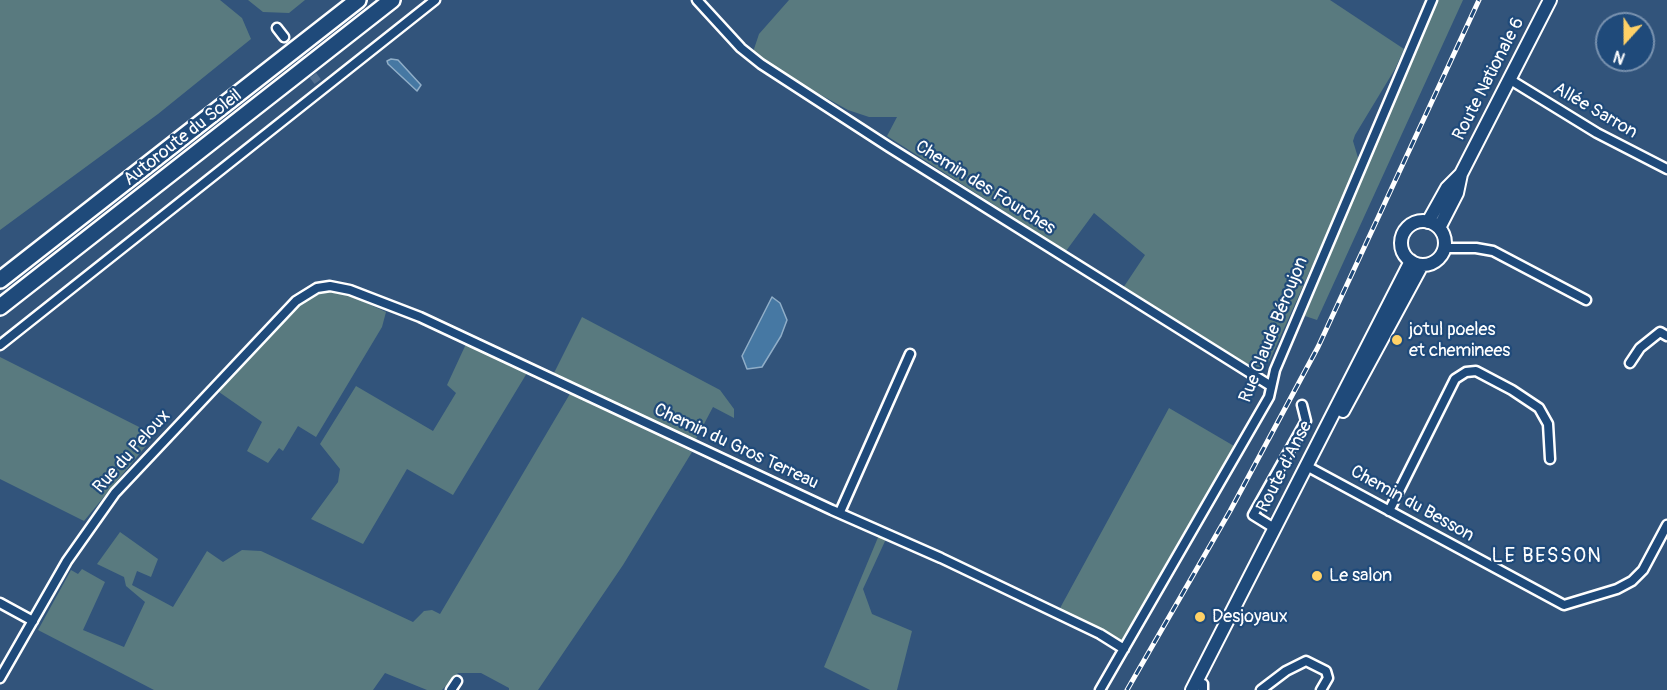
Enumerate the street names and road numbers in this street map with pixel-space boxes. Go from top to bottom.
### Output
street label: Route Nationale 6 [1449,14,1529,144]
street label: Allée Sarron [1549,78,1641,144]
street label: Autoroute du Soleil [119,85,247,191]
street label: Chemin des Fourches [911,136,1059,240]
street label: Rue Claude Béroujon [1235,254,1313,406]
street label: Chemin du Gros Terreau [650,399,822,495]
street label: Rue du Peloux [89,406,175,498]
street label: Route d'Anse [1253,418,1317,516]
street label: Chemin du Besson [1346,461,1478,547]

